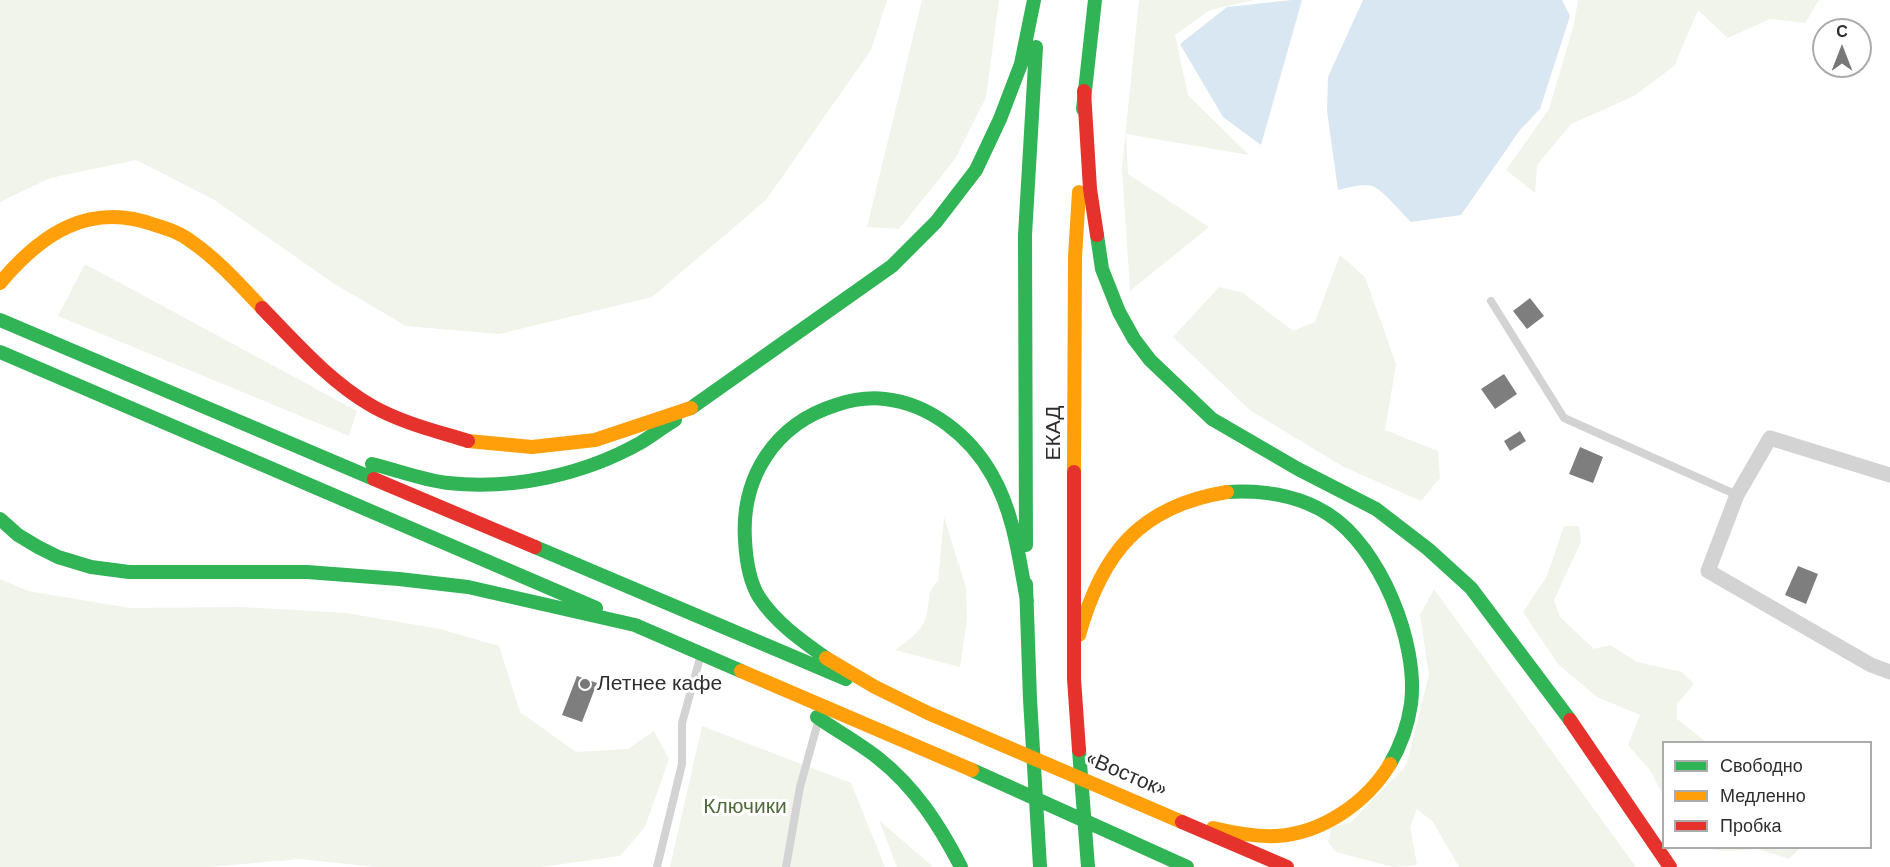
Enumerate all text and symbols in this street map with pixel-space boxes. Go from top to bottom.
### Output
north arrow [1812,18,1872,78]
text: С [1836,21,1848,42]
street label: ЕКАД [1041,405,1067,461]
place label: Летнее кафе [597,671,722,697]
marker: Летнее кафе [578,677,592,691]
legend [1662,741,1872,849]
street label: «Восток» [1082,747,1170,803]
text: Свободно [1720,754,1803,778]
text: Медленно [1720,784,1806,808]
park label: Ключики [703,794,787,820]
text: Пробка [1720,814,1782,838]

